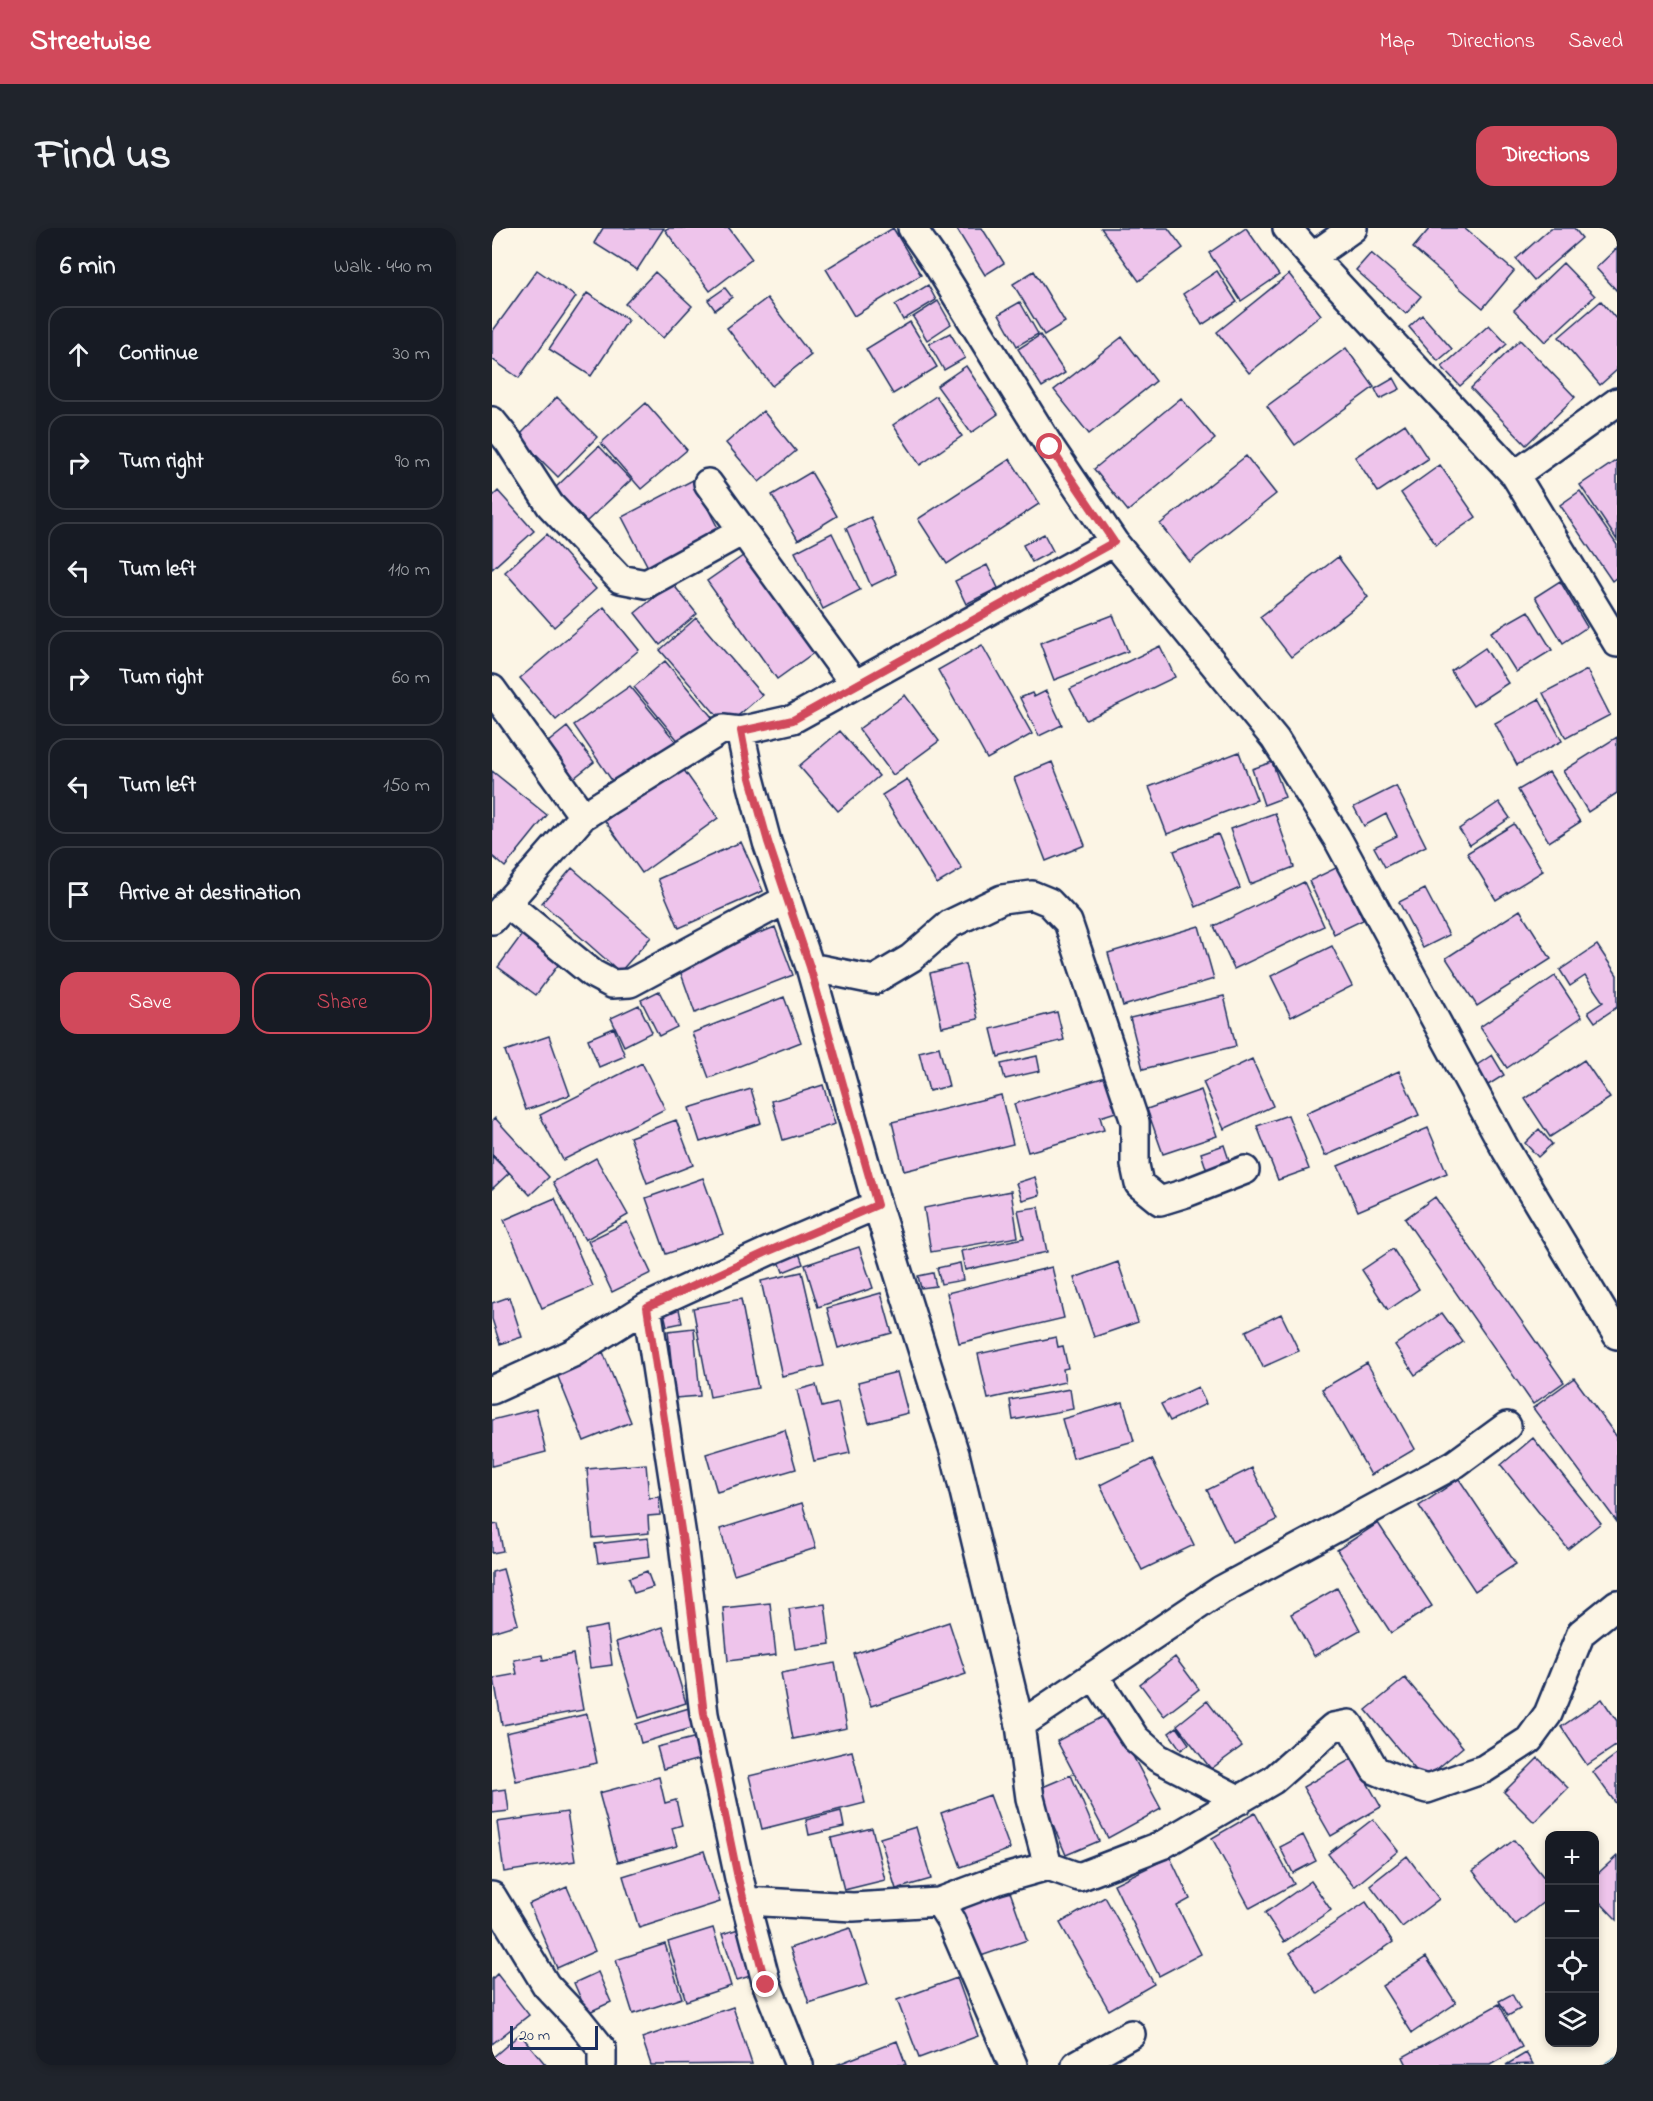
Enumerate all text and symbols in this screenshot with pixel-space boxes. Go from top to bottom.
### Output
text: Streetwise [30,22,151,63]
text: Map [1379,27,1415,57]
text: Directions [1448,27,1535,57]
text: Saved [1568,27,1623,57]
text: Find us [36,126,171,187]
button: Directions [1476,126,1617,186]
text: 6 min [60,248,116,286]
text: Walk · 440 m [334,253,432,282]
icon: ahead [62,338,95,371]
text: Continue [119,338,198,370]
text: 30 m [393,340,430,369]
route start [1036,433,1062,459]
icon: right [62,446,95,479]
text: Turn right [119,446,204,478]
text: 90 m [395,448,430,477]
icon: left [62,554,95,587]
text: Turn left [119,554,196,586]
text: 110 m [388,556,430,585]
icon: right [62,662,95,695]
text: Turn right [119,662,204,694]
text: 60 m [392,664,430,693]
icon: left [62,770,95,803]
text: Turn left [119,770,196,802]
text: 150 m [383,772,430,801]
icon: arrive [62,878,95,911]
text: Arrive at destination [119,878,301,910]
button: Save [60,972,240,1034]
button: Share [252,972,432,1034]
map controls [1545,1831,1599,2047]
button: + [1545,1831,1599,1885]
button: − [1545,1885,1599,1939]
button: locate [1545,1939,1599,1993]
route end [752,1971,778,1997]
button: layers [1545,1993,1599,2047]
scale bar [510,2023,598,2050]
text: 20 m [519,2024,550,2048]

